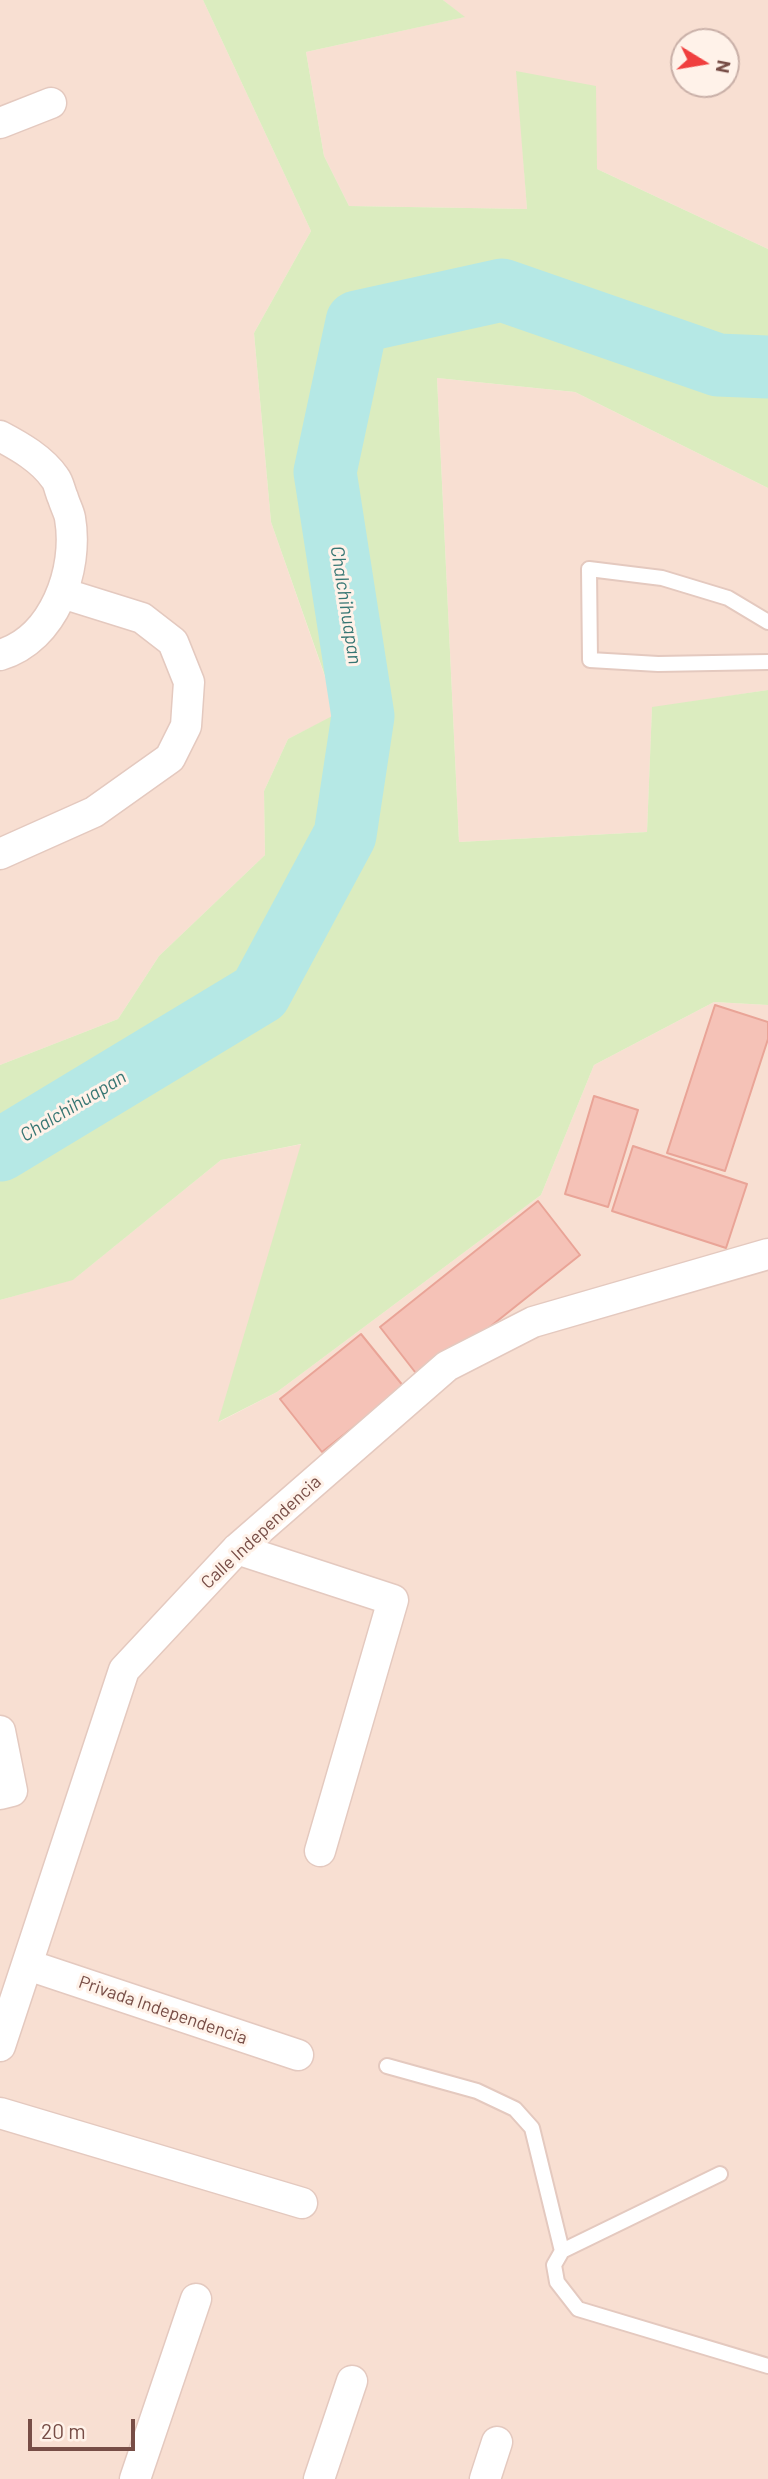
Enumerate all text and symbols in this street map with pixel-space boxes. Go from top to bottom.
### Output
north arrow [670,28,740,98]
text: N [712,58,737,75]
water label: Chalchihuapan [325,544,367,666]
water label: Chalchihuapan [16,1065,130,1147]
street label: Calle Independencia [196,1471,326,1593]
street label: Privada Independencia [76,1971,250,2049]
scale bar [32,2406,138,2450]
text: 20 m [41,2418,86,2443]

